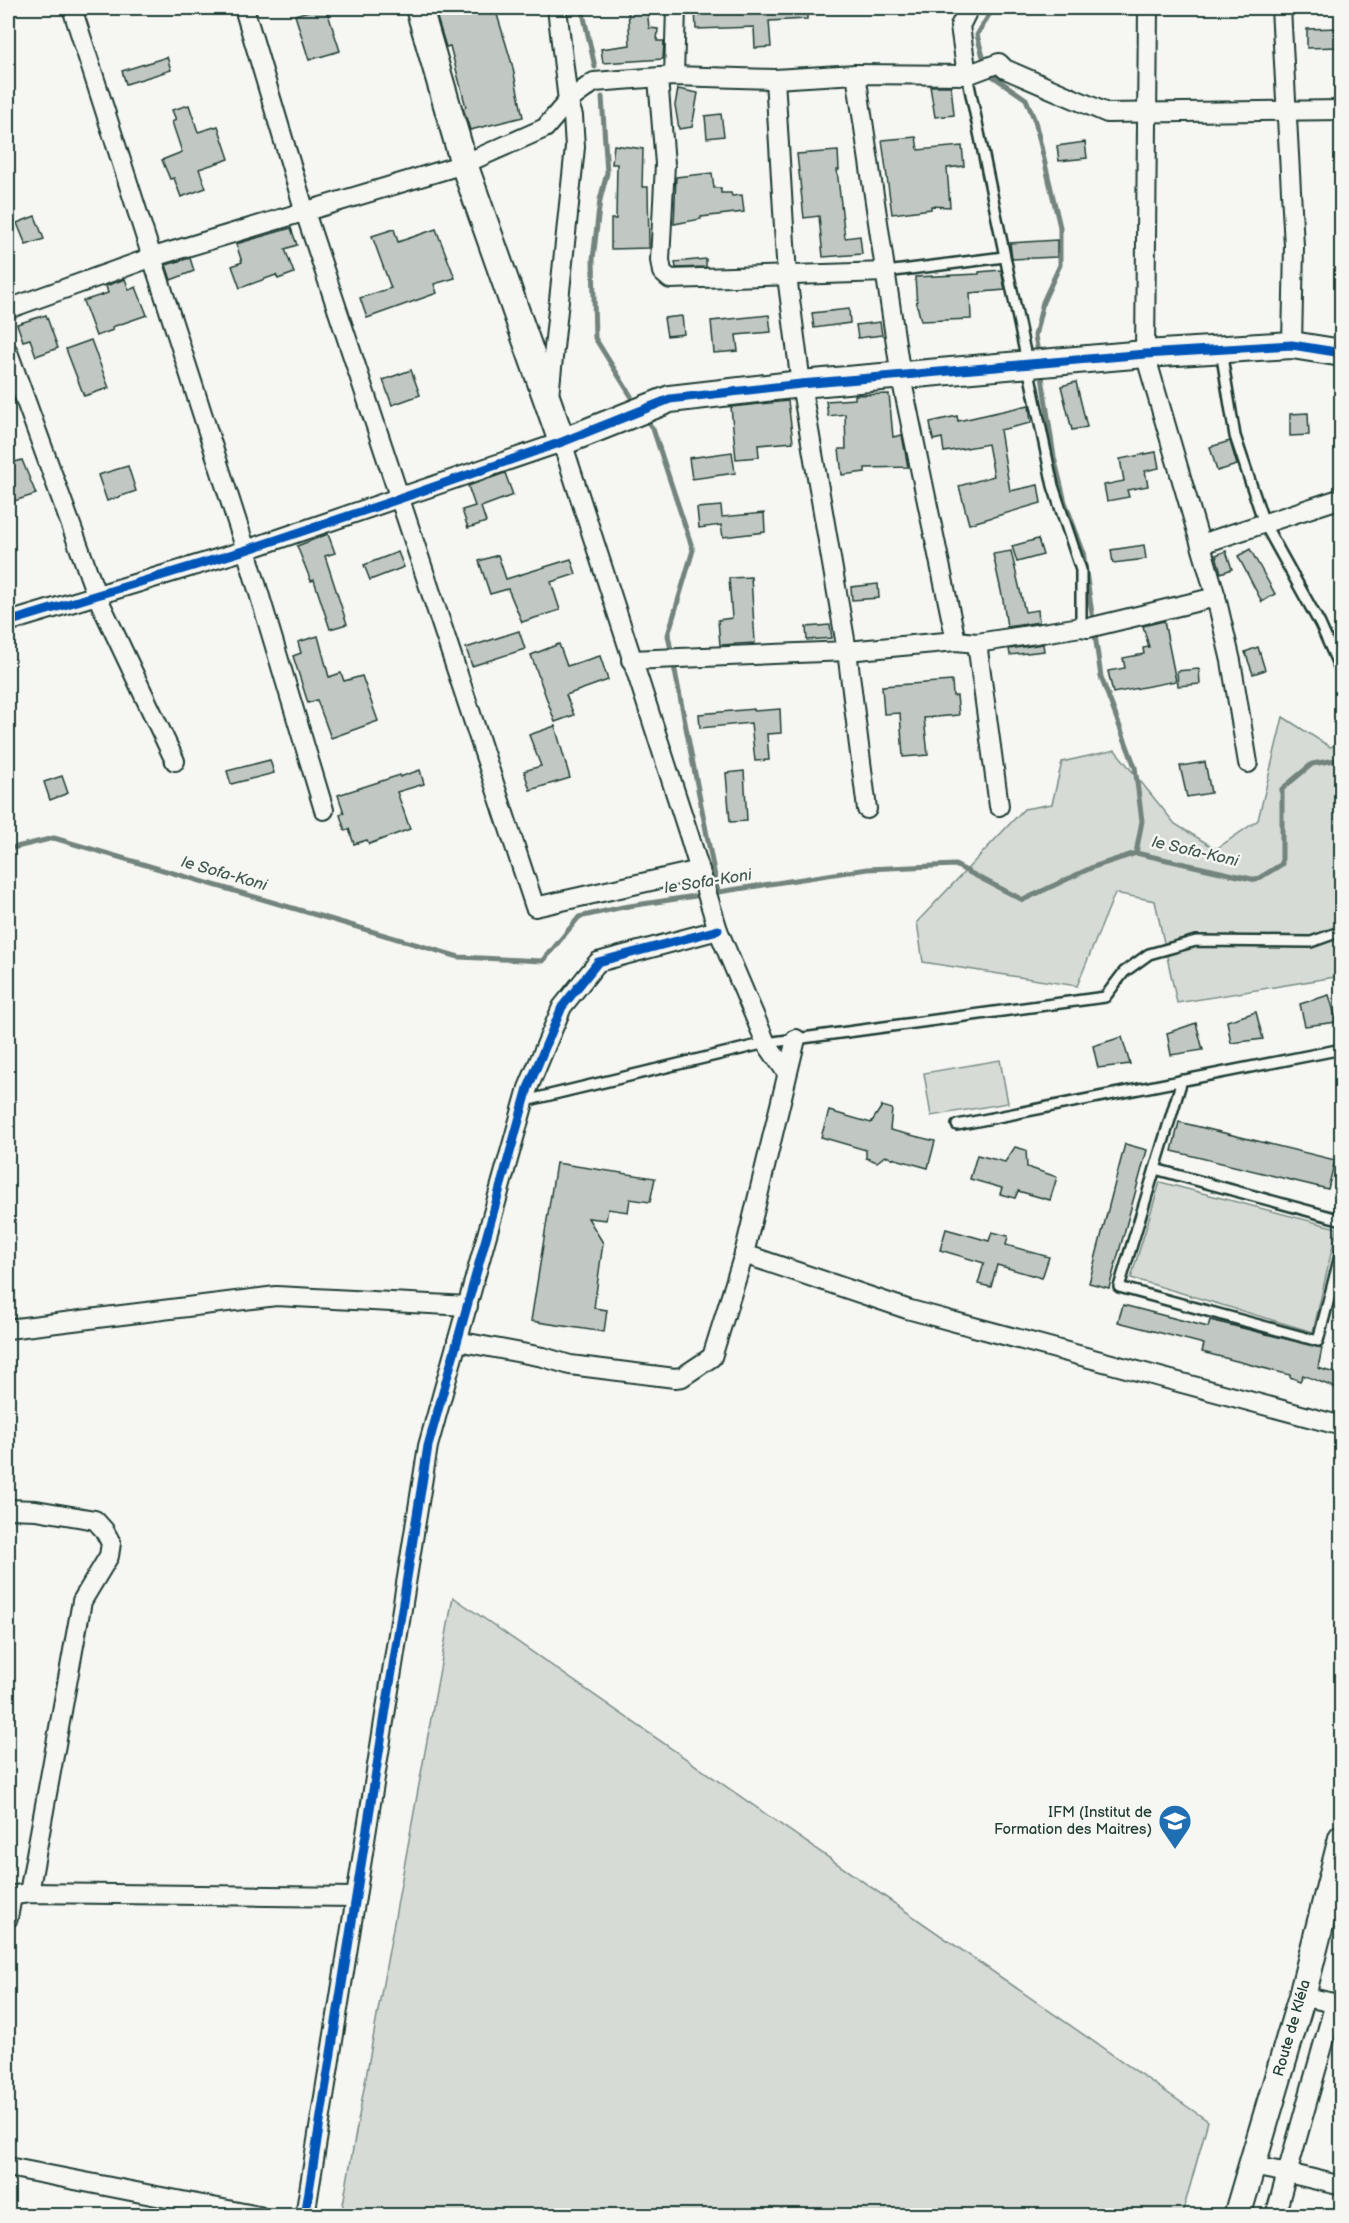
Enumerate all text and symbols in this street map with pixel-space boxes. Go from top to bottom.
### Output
water label: le Sofa-Koni [1150,833,1241,871]
water label: le Sofa-Koni [179,853,270,896]
water label: le Sofa-Koni [663,866,754,898]
place label: IFM (Institut de Formation des Maitres) [994,1803,1152,1839]
school or university icon: IFM (Institut de Formation des Maitres) [1157,1803,1193,1850]
street label: Route de Kléla [1269,1977,1315,2079]

